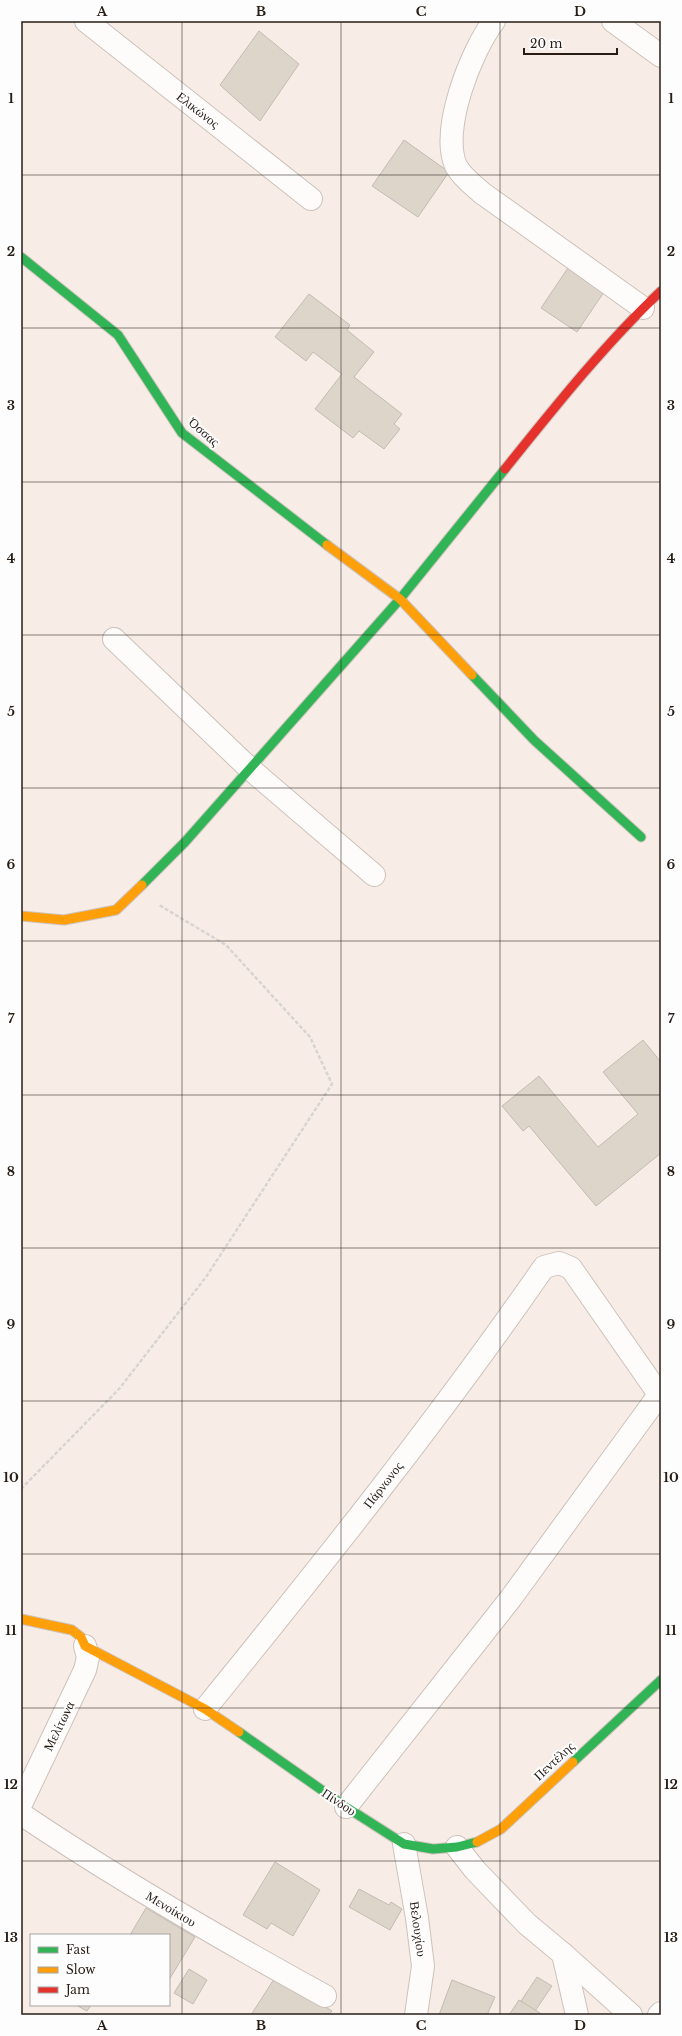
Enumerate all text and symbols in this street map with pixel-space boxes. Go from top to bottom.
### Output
text: A [96,3,108,20]
text: B [256,3,266,20]
text: C [416,3,427,20]
text: D [574,3,586,20]
scale bar [524,30,617,56]
text: 20 m [530,36,562,51]
street label: Ελικώνος [173,88,224,133]
text: 1 [8,90,14,107]
text: 1 [668,90,674,107]
text: 2 [7,243,15,260]
text: 2 [667,243,675,260]
text: 3 [7,397,15,414]
text: 3 [667,397,675,414]
street label: Όσσας [184,413,224,451]
text: 4 [7,550,16,567]
text: 4 [667,550,676,567]
text: 5 [7,703,15,720]
text: 5 [667,703,675,720]
text: 6 [7,856,16,873]
text: 6 [667,856,676,873]
text: 7 [8,1010,15,1027]
text: 7 [668,1010,675,1027]
text: 8 [7,1163,15,1180]
text: 8 [667,1163,675,1180]
text: 9 [7,1316,16,1333]
text: 9 [667,1316,676,1333]
street label: Πάρνωνος [359,1458,407,1512]
text: 10 [3,1469,19,1486]
text: 10 [663,1469,679,1486]
text: 11 [5,1622,17,1639]
text: 11 [665,1622,677,1639]
street label: Μελίτωνα [40,1698,78,1754]
street label: Πεντέλης [530,1737,579,1784]
text: 12 [4,1776,18,1793]
text: 12 [664,1776,678,1793]
street label: Πίνδου [319,1784,359,1820]
street label: Μενοίκιου [143,1887,199,1931]
street label: Βελουχίου [406,1900,430,1958]
text: 13 [4,1929,18,1946]
text: 13 [664,1929,678,1946]
legend [30,1934,170,2006]
text: Fast [66,1942,91,1957]
text: Slow [66,1962,96,1977]
text: Jam [64,1982,90,1997]
text: A [96,2017,108,2034]
text: B [256,2017,266,2034]
text: C [416,2017,427,2034]
text: D [574,2017,586,2034]

